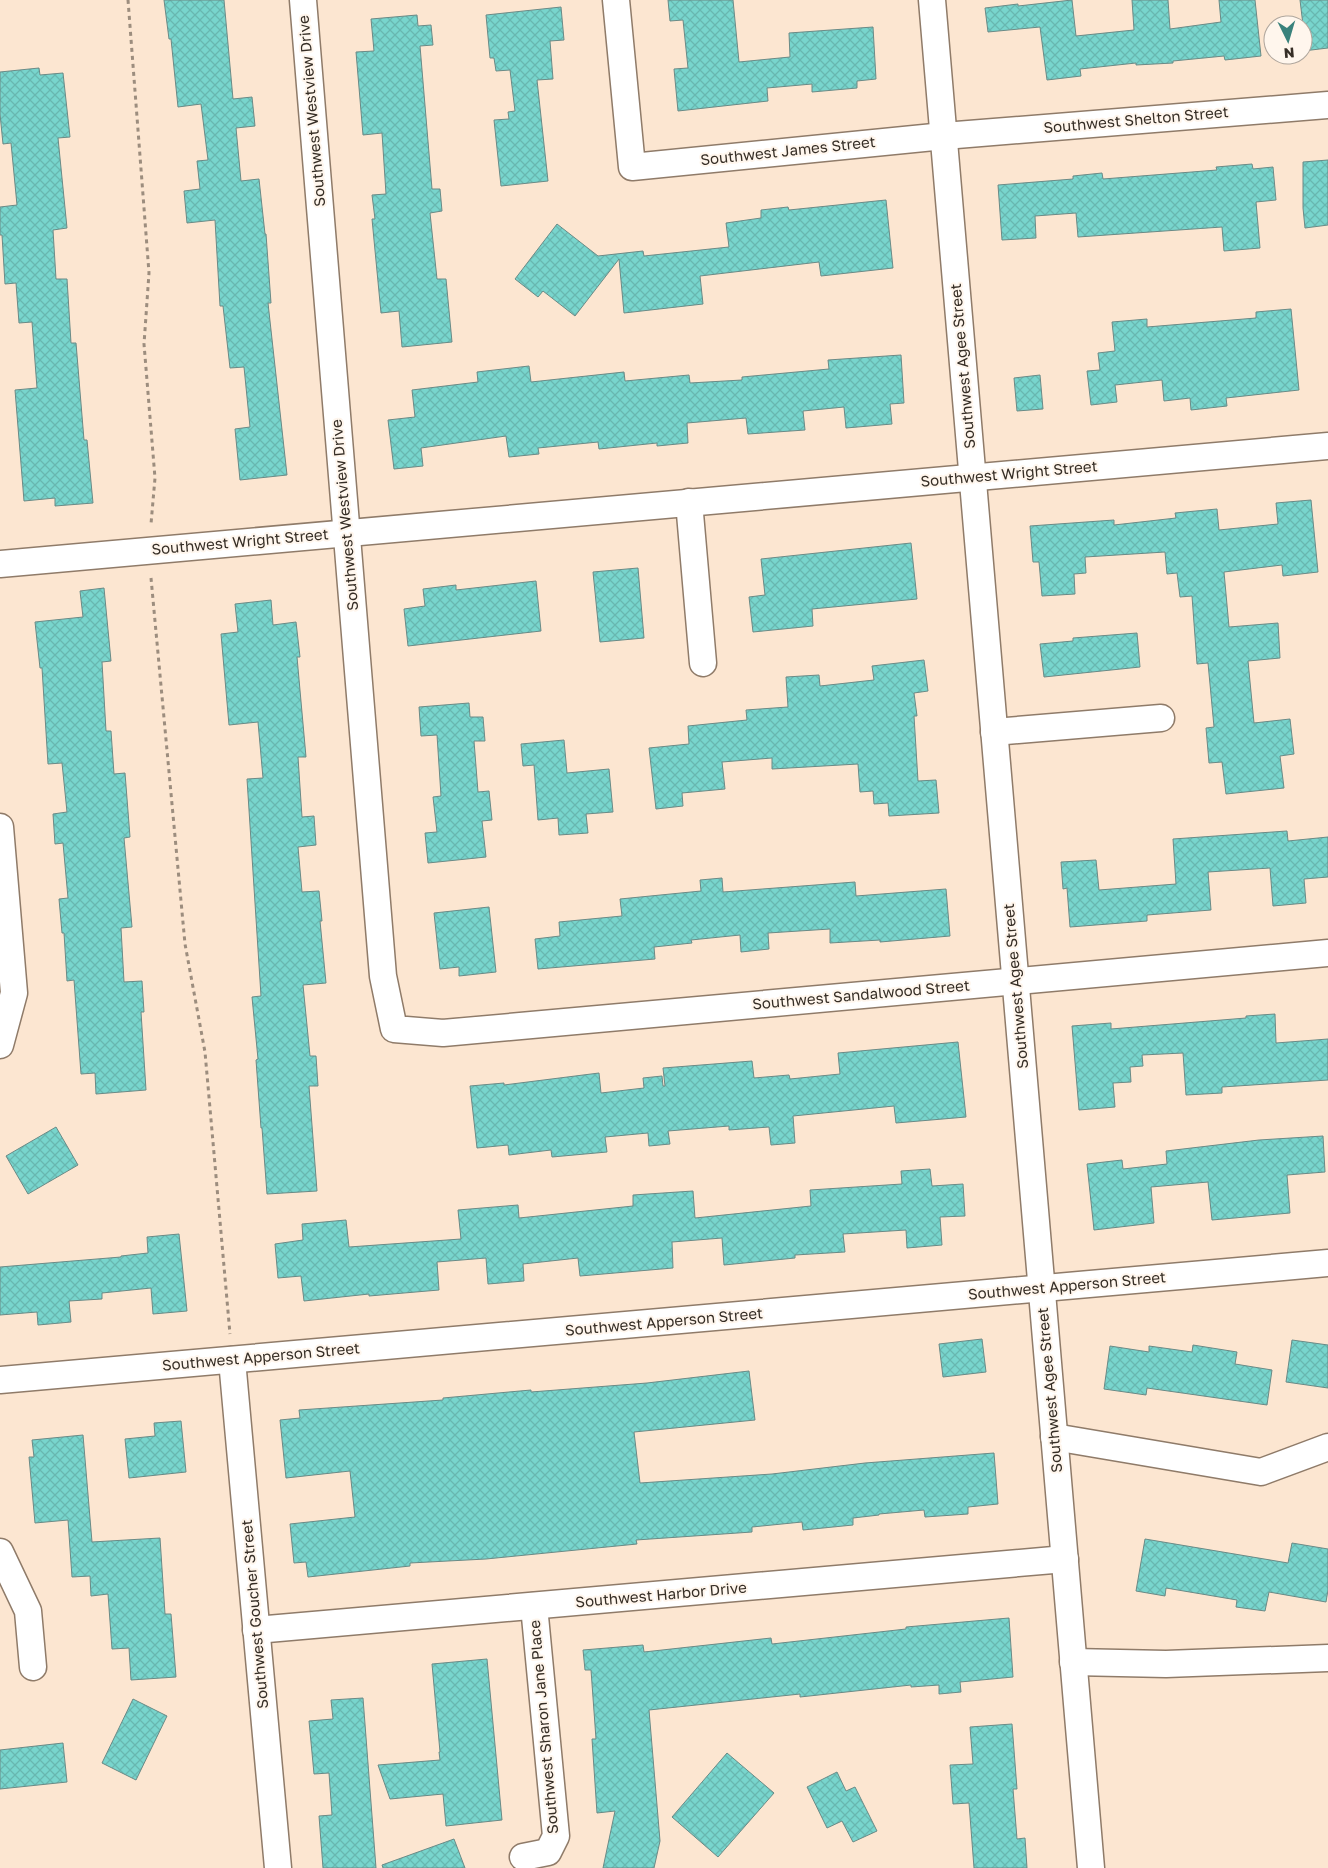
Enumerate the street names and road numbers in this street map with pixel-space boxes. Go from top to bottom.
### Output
street label: Southwest Westview Drive [294,14,328,207]
street label: Southwest Shelton Street [1043,102,1229,136]
street label: Southwest James Street [699,132,876,168]
street label: Southwest Agee Street [946,283,978,449]
street label: Southwest Westview Drive [327,418,361,611]
street label: Southwest Wright Street [920,456,1098,490]
street label: Southwest Wright Street [151,524,329,558]
street label: Southwest Agee Street [999,903,1031,1069]
street label: Southwest Sandalwood Street [751,976,970,1012]
street label: Southwest Apperson Street [967,1267,1167,1303]
street label: Southwest Apperson Street [564,1303,764,1339]
street label: Southwest Agee Street [1033,1307,1065,1473]
street label: Southwest Apperson Street [161,1338,361,1374]
street label: Southwest Goucher Street [237,1519,271,1709]
street label: Southwest Harbor Drive [575,1578,748,1610]
street label: Southwest Sharon Jane Place [525,1619,561,1835]

